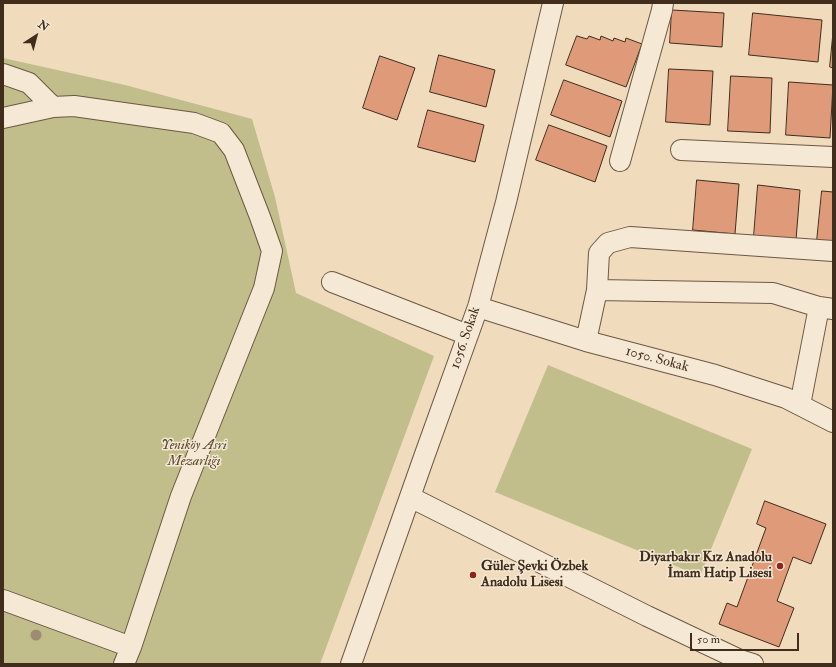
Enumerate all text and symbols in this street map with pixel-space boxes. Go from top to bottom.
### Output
north arrow [16,16,56,56]
text: N [36,18,51,34]
street label: 1056. Sokak [448,305,484,371]
street label: 1050. Sokak [624,344,690,376]
park label: Yeniköy Asri Mezarlığı [161,438,227,470]
place label: Diyarbakır Kız Anadolu İmam Hatip Lisesi [639,550,772,582]
place label: Güler Şevki Özbek Anadolu Lisesi [481,559,588,592]
marker: Diyarbakır Kız Anadolu İmam Hatip Lisesi [775,561,785,571]
marker: Güler Şevki Özbek Anadolu Lisesi [468,570,478,580]
scale bar [692,625,801,651]
text: 50 m [697,632,720,647]

